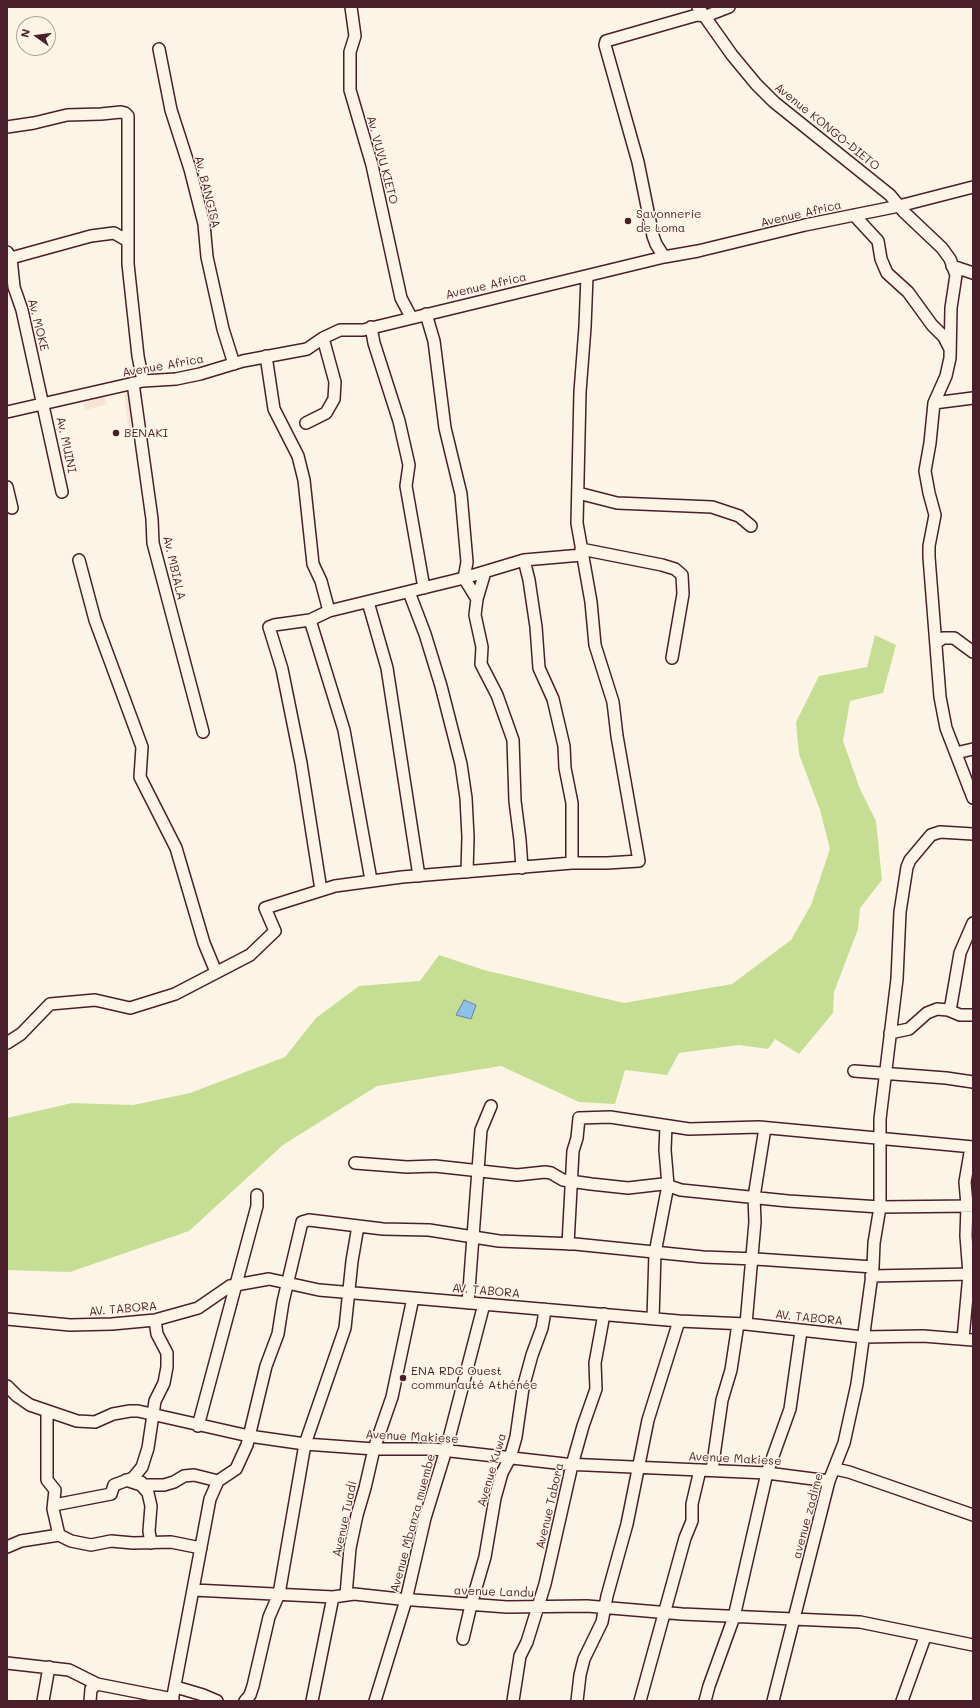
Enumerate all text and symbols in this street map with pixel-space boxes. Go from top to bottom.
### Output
north arrow [16,16,56,56]
text: N [17,27,33,39]
street label: Avenue KONGO-DIETO [772,80,882,174]
street label: Av. VUVU KIETO [363,114,401,206]
street label: Av. BANGISA [191,154,223,230]
street label: Avenue Africa [759,198,843,230]
place label: Savonnerie de Loma [636,207,702,235]
marker: Savonnerie de Loma [623,216,633,226]
street label: Avenue Africa [444,270,528,302]
street label: Av. MOKE [25,297,51,353]
street label: Avenue Africa [121,352,205,380]
street label: Av. MUINI [53,416,79,474]
place label: BENAKI [124,426,168,440]
marker: BENAKI [111,428,121,438]
street label: Av. MBIALA [160,535,188,601]
street label: AV. TABORA [451,1281,521,1301]
street label: AV. TABORA [88,1299,158,1319]
street label: AV. TABORA [774,1307,844,1329]
place label: ENA RDC Ouest communauté Athénée [411,1364,537,1392]
marker: ENA RDC Ouest communauté Athénée [398,1373,408,1383]
street label: Avenue Makiese [365,1427,459,1447]
street label: Avenue Kuwa [475,1431,509,1509]
street label: Avenue Makiese [688,1449,782,1469]
street label: Avenue Mbanza muembe [388,1452,438,1594]
street label: Avenue Tabora [533,1462,567,1550]
street label: avenue zadime [790,1472,826,1560]
street label: Avenue Tuadi [330,1480,360,1558]
street label: avenue Landu [454,1583,534,1601]

